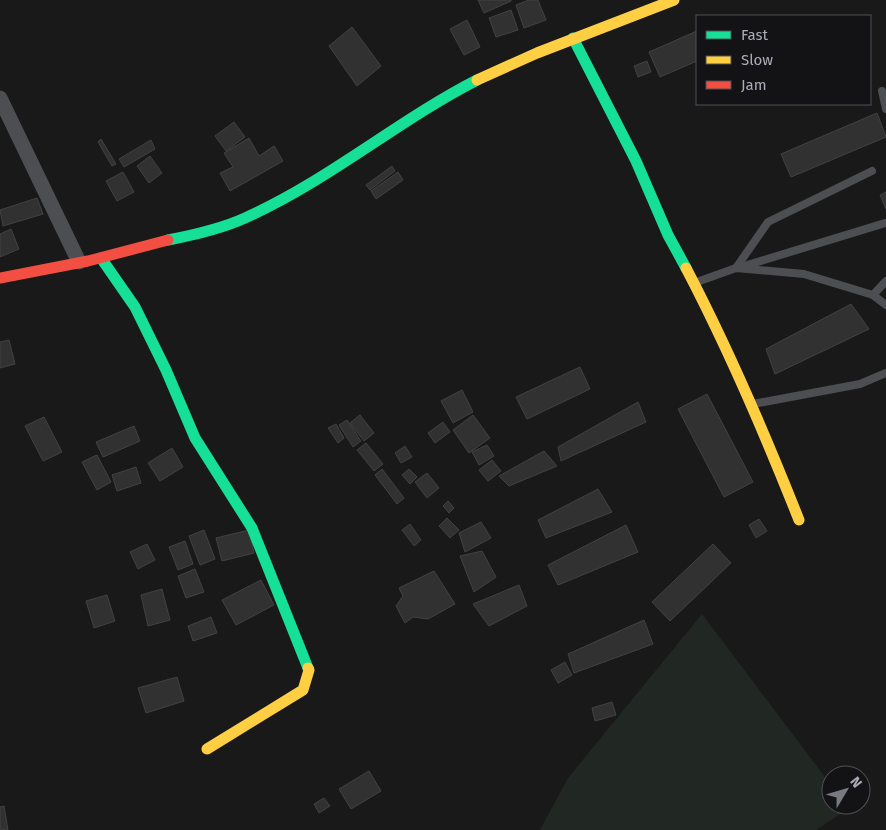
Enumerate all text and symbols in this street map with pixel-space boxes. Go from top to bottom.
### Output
legend [696,15,871,105]
text: Fast [741,26,768,44]
text: Slow [741,51,773,69]
text: Jam [741,76,767,94]
north arrow [821,765,871,815]
text: N [846,773,865,791]

